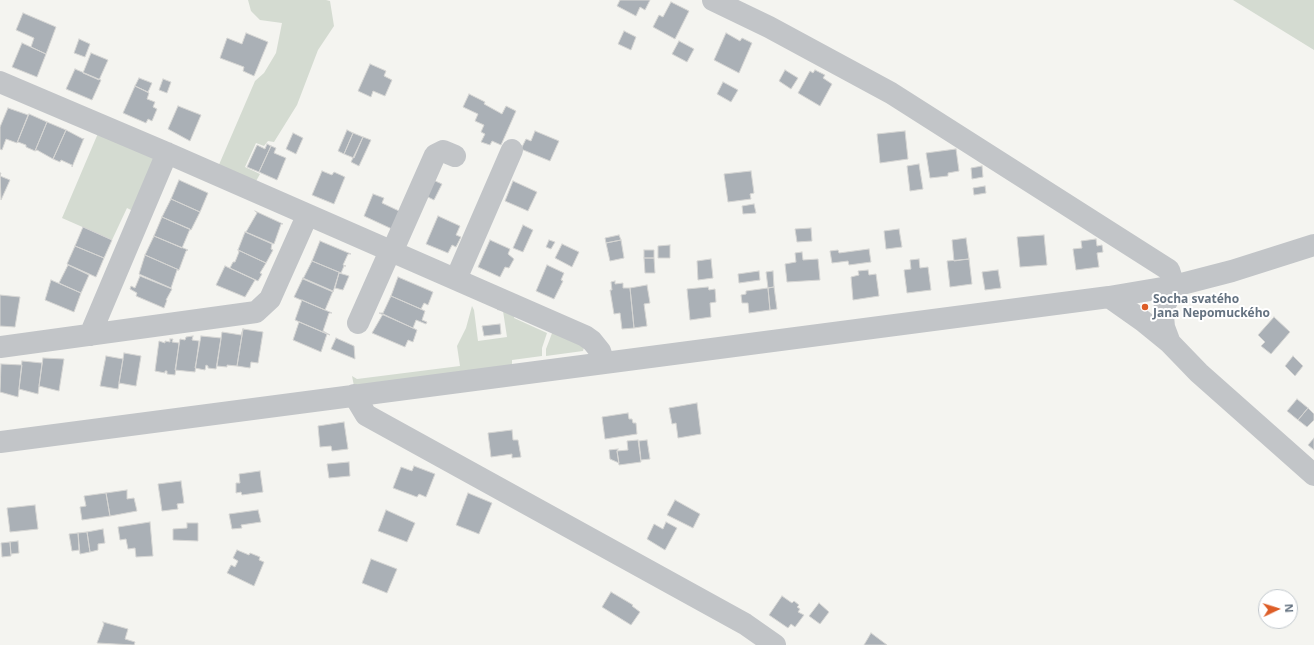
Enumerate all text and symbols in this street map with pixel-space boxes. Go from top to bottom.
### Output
place label: Socha svatého Jana Nepomuckého [1153,293,1270,321]
marker: Socha svatého Jana Nepomuckého [1140,302,1150,312]
north arrow [1258,589,1298,629]
text: N [1282,603,1297,613]

